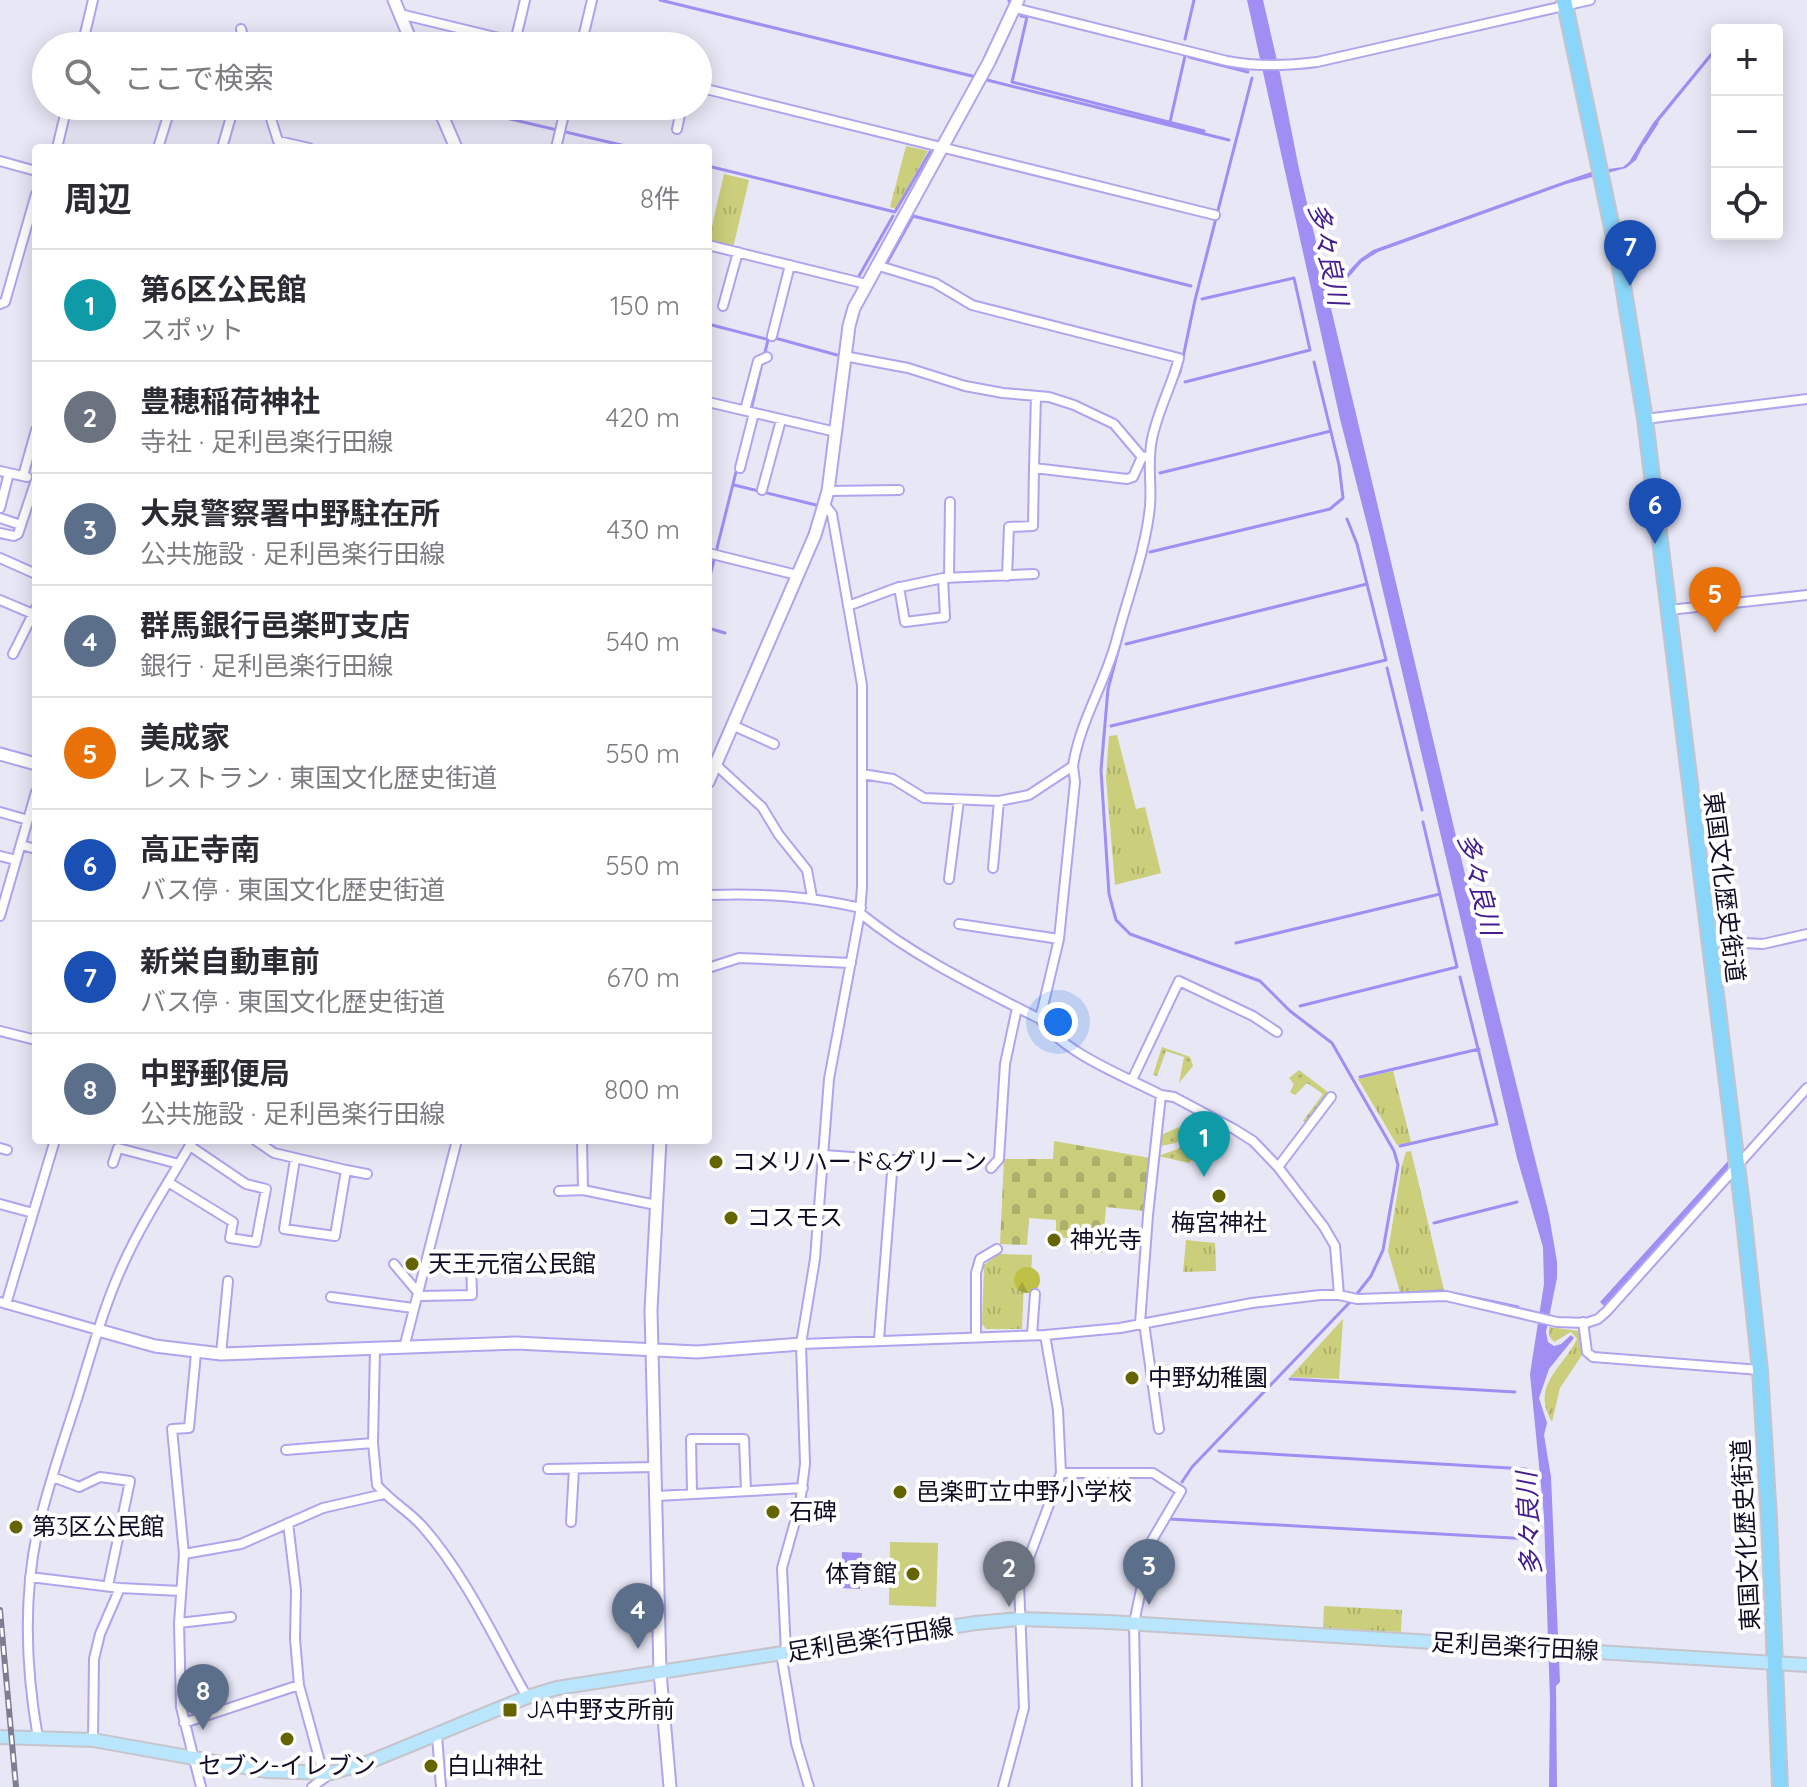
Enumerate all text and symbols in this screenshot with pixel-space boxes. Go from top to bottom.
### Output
map controls [1711,24,1783,240]
button: + [1711,24,1783,96]
search box [32,32,712,120]
icon: search [60,54,104,98]
text: ここで検索 [124,59,274,97]
button: − [1711,96,1783,168]
button: locate [1711,168,1783,240]
text: 周辺 [64,177,132,220]
text: 8件 [640,182,680,215]
water label: 多々良川 [1302,200,1356,311]
pin: 7 [1604,220,1656,286]
text: 第6区公民館 [140,270,307,308]
text: 1 [85,289,95,322]
text: 150 m [610,289,680,322]
text: スポット [140,313,244,346]
text: 豊穂稲荷神社 [140,382,320,420]
text: 2 [83,401,97,434]
text: 420 m [606,401,680,434]
text: 寺社 · 足利邑楽行田線 [140,425,393,458]
pin: 6 [1629,478,1681,544]
text: 大泉警察署中野駐在所 [140,494,440,532]
text: 3 [83,513,97,546]
text: 430 m [606,513,680,546]
text: 公共施設 · 足利邑楽行田線 [140,537,445,570]
pin: 5 [1689,567,1741,633]
text: 群馬銀行邑楽町支店 [140,606,410,644]
text: 4 [82,625,98,658]
text: 540 m [606,625,680,658]
text: 銀行 · 足利邑楽行田線 [140,649,393,682]
text: 美成家 [140,718,230,756]
text: 5 [83,737,97,770]
text: 550 m [605,737,680,770]
text: レストラン · 東国文化歴史街道 [140,761,497,794]
street label: 東国文化歴史街道 [1698,790,1752,984]
water label: 多々良川 [1451,829,1509,941]
text: 高正寺南 [140,830,260,868]
text: 6 [83,849,97,882]
text: 550 m [605,849,680,882]
text: バス停 · 東国文化歴史街道 [140,873,445,906]
text: 新栄自動車前 [140,942,320,980]
text: 7 [83,961,97,994]
text: 670 m [606,961,680,994]
text: バス停 · 東国文化歴史街道 [140,985,445,1018]
your location [1038,1002,1078,1042]
text: 中野郵便局 [140,1054,290,1092]
text: 8 [83,1073,97,1106]
text: 800 m [604,1073,680,1106]
text: 公共施設 · 足利邑楽行田線 [140,1097,445,1130]
pin: 1 [1178,1111,1230,1177]
place label: コメリハード&グリーン [732,1146,987,1176]
marker: コメリハード&グリーン [707,1153,725,1171]
marker: 梅宮神社 [1210,1187,1228,1205]
place label: コスモス [747,1202,843,1232]
place label: 梅宮神社 [1171,1207,1267,1237]
marker: コスモス [722,1209,740,1227]
place label: 神光寺 [1070,1224,1142,1254]
marker: 神光寺 [1045,1231,1063,1249]
place label: 天王元宿公民館 [428,1248,596,1278]
marker: 天王元宿公民館 [403,1255,421,1273]
place label: 中野幼稚園 [1148,1362,1268,1392]
marker: 中野幼稚園 [1123,1369,1141,1387]
street label: 東国文化歴史街道 [1725,1438,1765,1632]
water label: 多々良川 [1509,1468,1548,1577]
place label: 邑楽町立中野小学校 [916,1476,1132,1506]
marker: 邑楽町立中野小学校 [891,1483,909,1501]
place label: 石碑 [789,1496,837,1526]
marker: 石碑 [764,1503,782,1521]
place label: 第3区公民館 [32,1511,165,1541]
marker: 第3区公民館 [7,1518,25,1536]
pin: 3 [1123,1539,1175,1605]
pin: 2 [983,1541,1035,1607]
place label: 体育館 [825,1558,897,1588]
marker: 体育館 [904,1565,922,1583]
pin: 4 [612,1583,664,1649]
street label: 足利邑楽行田線 [785,1611,955,1667]
street label: 足利邑楽行田線 [1430,1627,1600,1665]
pin: 8 [177,1664,229,1730]
place label: JA中野支所前 [526,1694,675,1724]
marker: JA中野支所前 [501,1701,519,1719]
marker: セブン-イレブン [278,1730,296,1748]
place label: セブン-イレブン [198,1750,376,1780]
place label: 白山神社 [447,1750,543,1780]
marker: 白山神社 [422,1757,440,1775]

